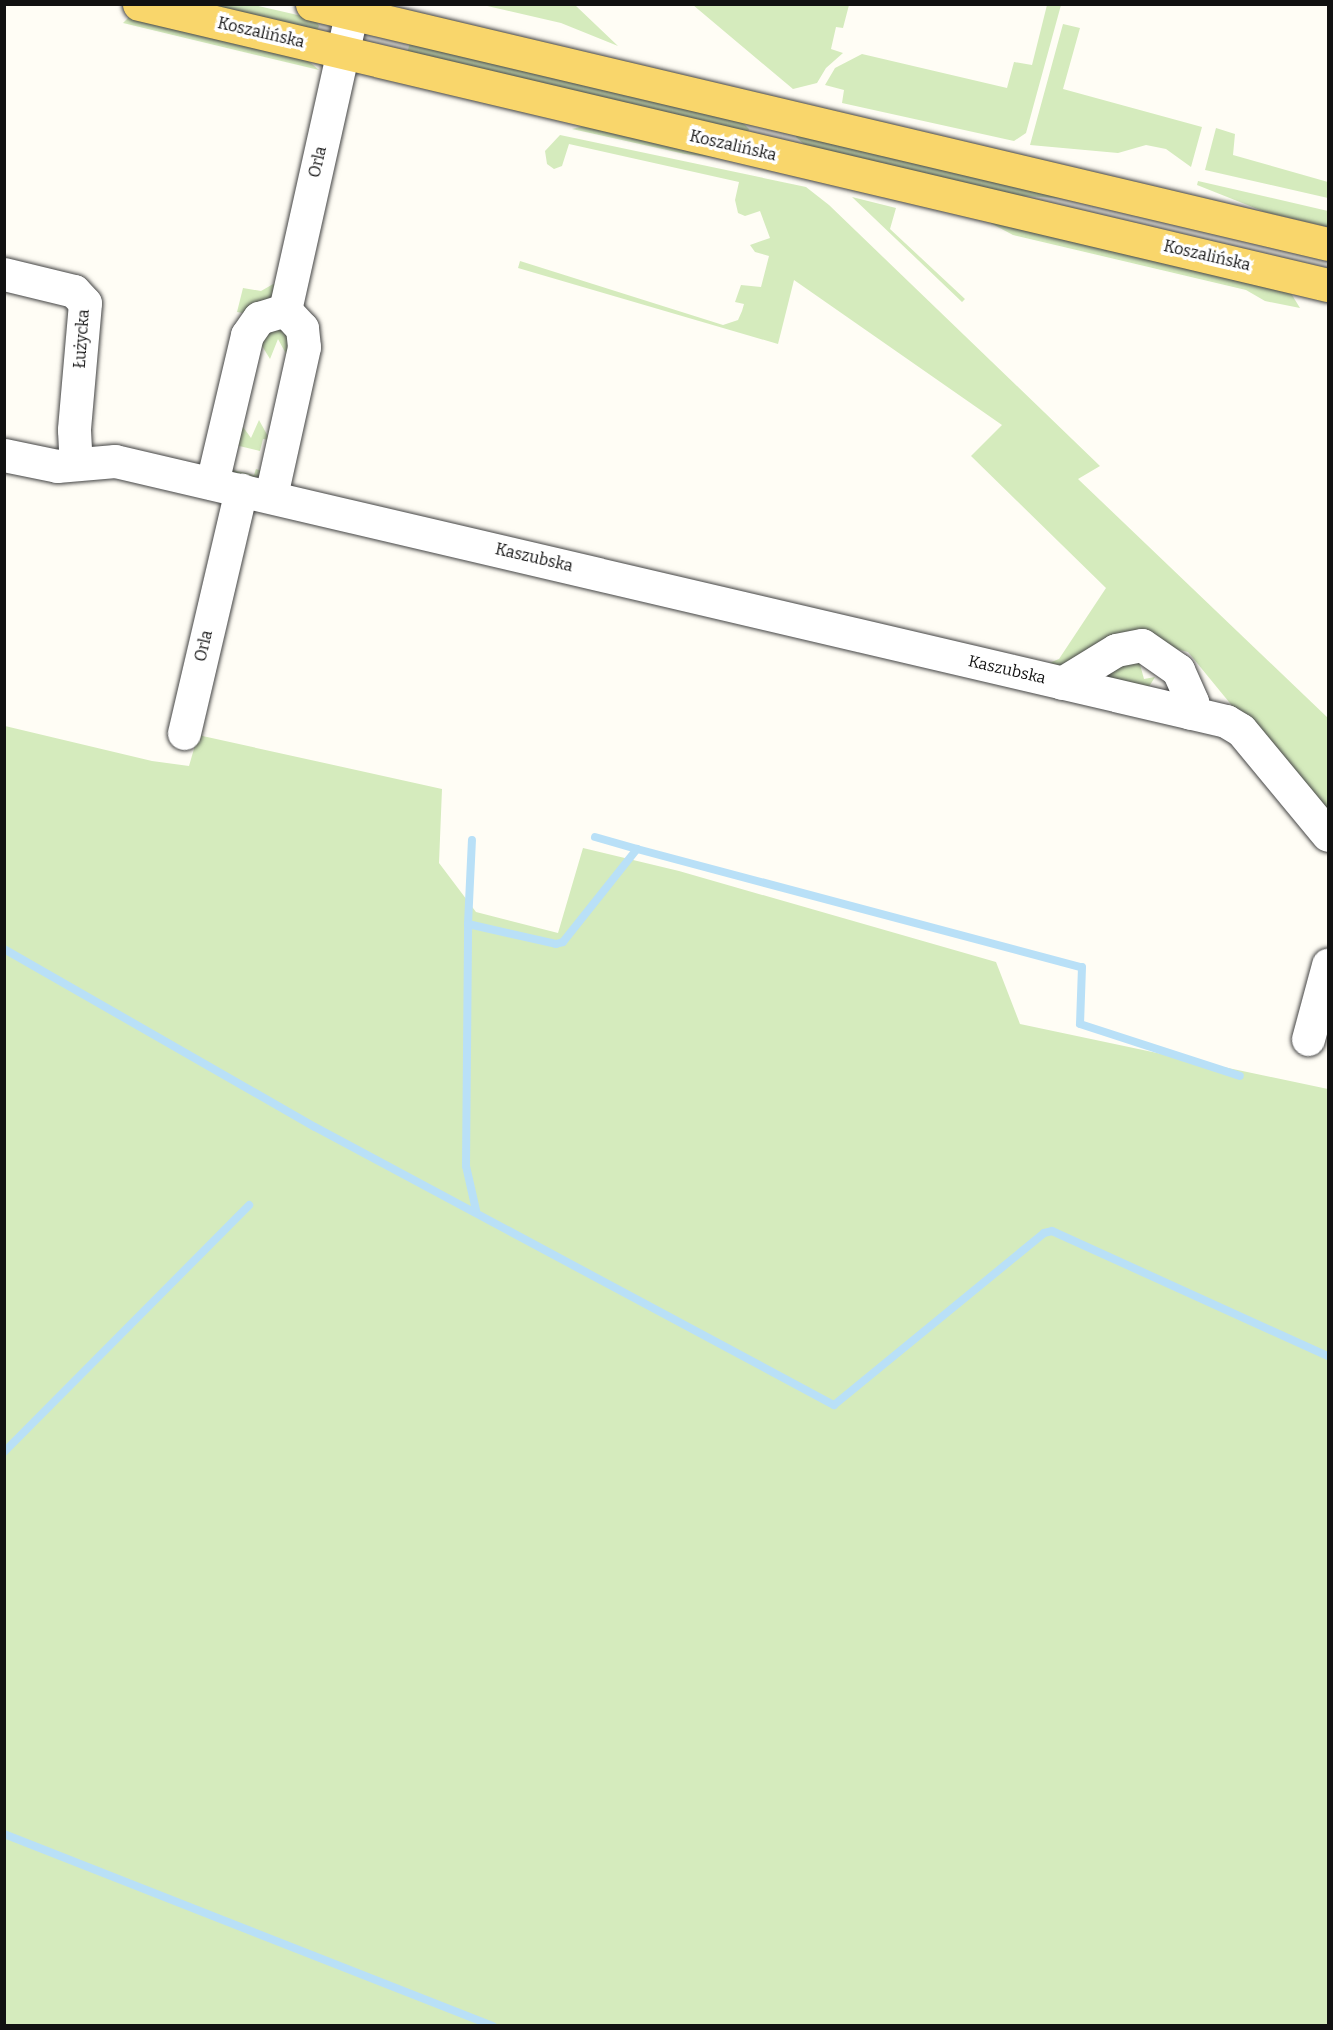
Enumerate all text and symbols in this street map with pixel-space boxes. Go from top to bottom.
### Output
street label: Koszalińska [216,14,306,52]
street label: Koszalińska [688,127,778,165]
street label: Orla [305,144,331,180]
street label: Koszalińska [1162,237,1252,275]
street label: Łużycka [70,309,94,369]
street label: Kaszubska [493,540,575,576]
street label: Orla [191,628,217,664]
street label: Kaszubska [966,652,1048,688]

